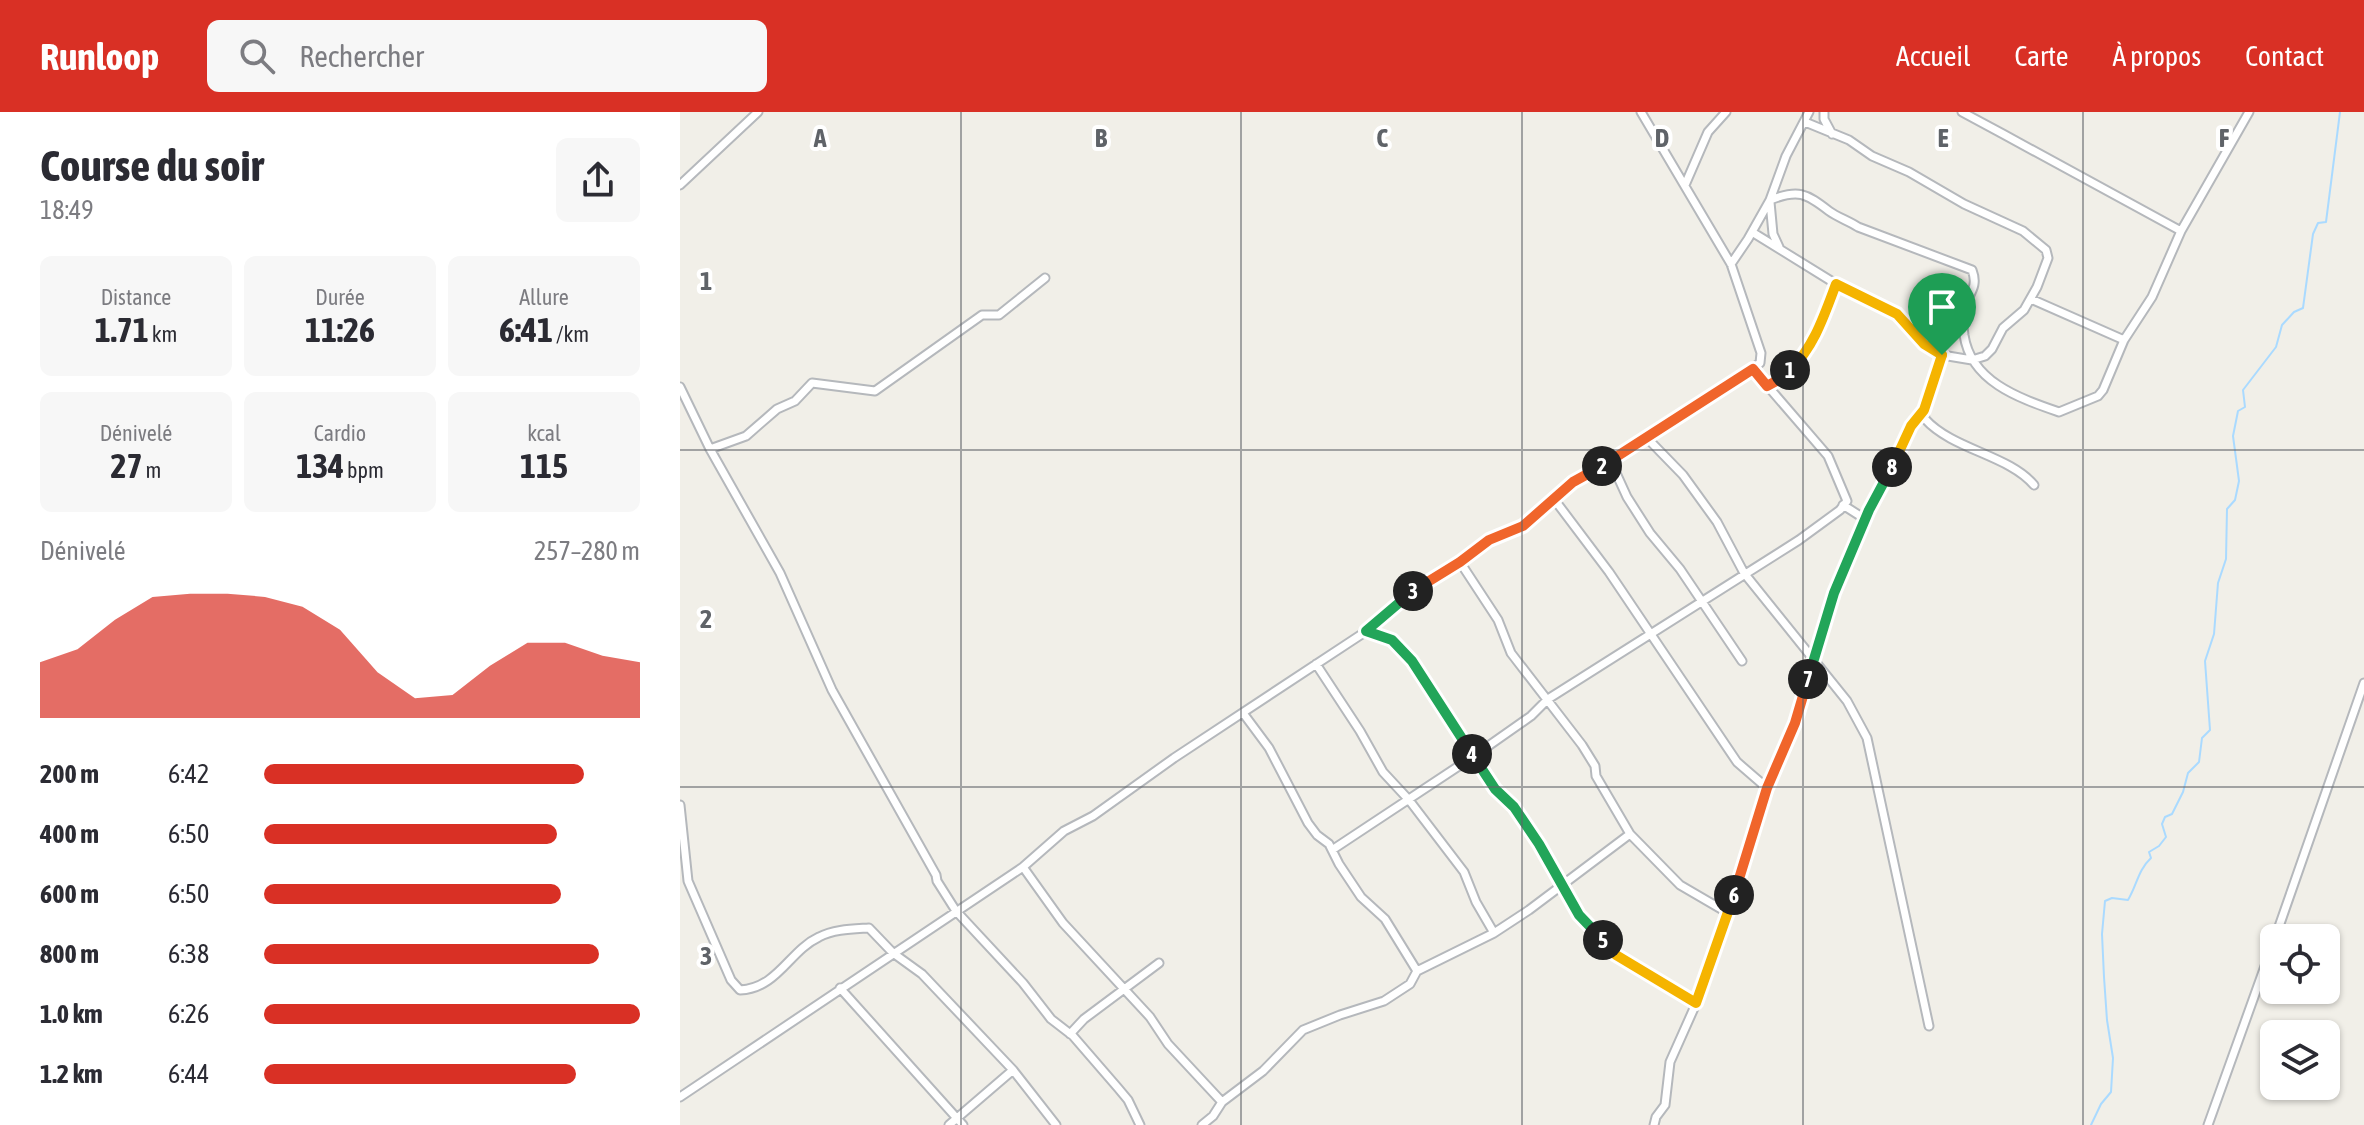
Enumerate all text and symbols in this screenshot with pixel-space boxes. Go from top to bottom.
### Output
search box [207,20,767,92]
icon: search [235,34,279,78]
text: Runloop [40,35,159,78]
text: Rechercher [299,39,424,73]
text: Accueil [1896,40,1970,72]
text: Carte [2014,40,2069,72]
text: À propos [2113,40,2201,72]
text: Contact [2245,40,2324,72]
text: A [813,123,827,153]
text: B [1095,123,1108,153]
text: C [1376,123,1388,153]
text: D [1655,123,1669,153]
text: E [1937,123,1949,153]
text: F [2219,123,2230,153]
button: share [556,138,640,222]
text: Course du soir [40,140,264,190]
text: 18:49 [40,195,94,225]
text: 1 [700,266,712,296]
pin [1908,273,1976,355]
text: Distance [101,284,171,310]
text: Durée [315,284,365,310]
text: Allure [519,284,569,310]
icon: arrive [1920,285,1964,329]
text: 1.71 [95,310,149,349]
text: 11:26 [305,310,375,349]
text: 6:41 [499,310,553,349]
text: km [149,321,177,347]
text: /km [553,321,589,347]
pin: 1 [1770,350,1810,390]
text: 1 [1785,357,1795,383]
text: Dénivelé [100,420,172,446]
text: Cardio [314,420,366,446]
text: kcal [527,420,561,446]
text: 27 [111,446,143,485]
text: 134 [296,446,344,485]
text: 115 [520,446,568,485]
pin: 2 [1582,446,1622,486]
pin: 8 [1872,447,1912,487]
text: 2 [1597,453,1607,479]
text: 8 [1887,454,1897,480]
text: m [143,457,161,483]
text: bpm [344,457,384,483]
text: Dénivelé [40,536,126,566]
text: 257–280 m [534,536,640,566]
pin: 3 [1393,571,1433,611]
text: 3 [1408,578,1418,604]
text: 2 [700,604,712,634]
pin: 7 [1788,659,1828,699]
text: 7 [1803,666,1813,692]
pin: 4 [1452,734,1492,774]
text: 4 [1467,741,1477,767]
text: 200 m [40,759,99,789]
text: 6:42 [168,759,209,789]
text: 400 m [40,819,99,849]
text: 6:50 [168,819,209,849]
pin: 6 [1714,875,1754,915]
text: 600 m [40,879,99,909]
text: 6:50 [168,879,209,909]
text: 6 [1729,882,1739,908]
pin: 5 [1583,920,1623,960]
map controls [2260,924,2340,1100]
button: locate [2260,924,2340,1004]
text: 5 [1598,927,1608,953]
text: 800 m [40,939,99,969]
text: 6:38 [168,939,209,969]
text: 3 [700,941,712,971]
text: 1.0 km [40,999,103,1029]
text: 6:26 [168,999,209,1029]
button: layers [2260,1020,2340,1100]
text: 1.2 km [40,1059,103,1089]
text: 6:44 [168,1059,209,1089]

